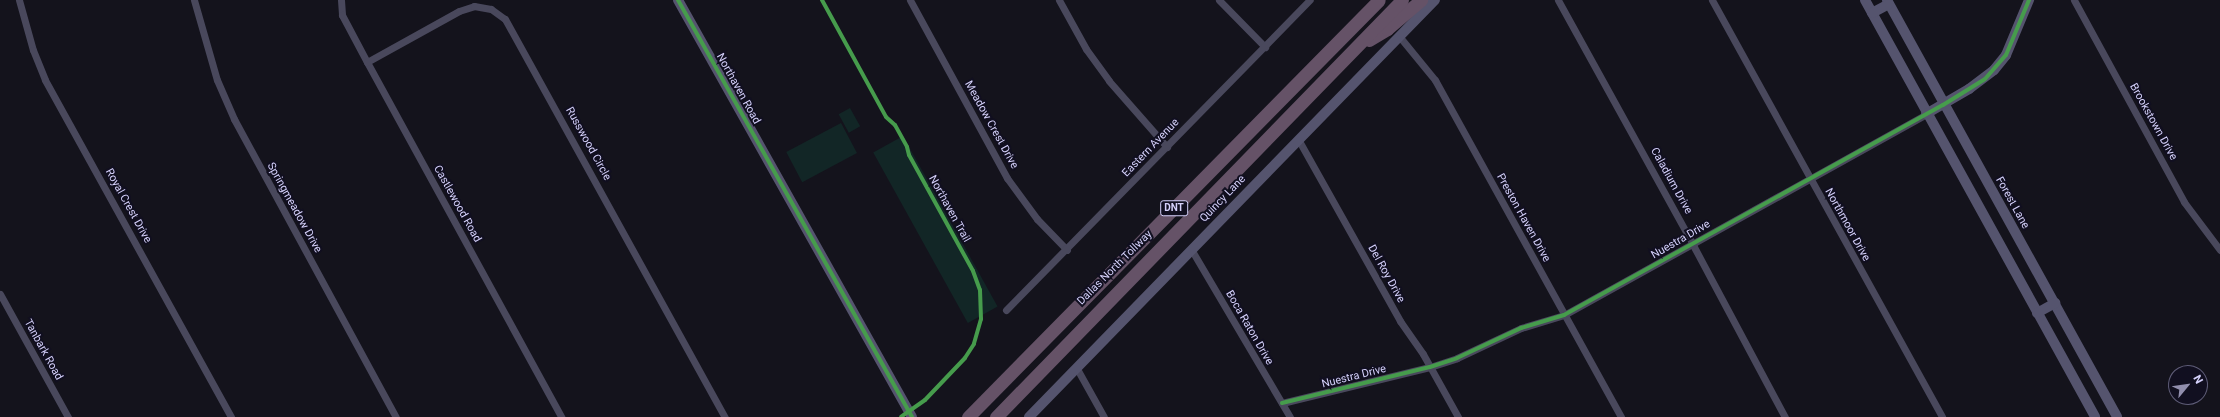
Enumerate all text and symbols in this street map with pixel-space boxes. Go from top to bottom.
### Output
street label: Northaven Road [713,51,763,127]
street label: Meadow Crest Drive [961,79,1021,171]
street label: Brookstown Drive [2126,81,2180,163]
street label: Russwood Circle [562,105,614,183]
street label: Eastern Avenue [1120,116,1182,180]
street label: Caladium Drive [1647,146,1695,216]
street label: Springmeadow Drive [264,161,324,255]
street label: Castlewood Road [430,163,484,245]
street label: Royal Crest Drive [102,167,154,245]
street label: Preston Haven Drive [1493,172,1553,264]
street label: Northaven Trail [925,173,973,245]
street label: Quincy Lane [1197,173,1249,225]
street label: Forest Lane [1992,175,2032,231]
street label: Northmoor Drive [1822,186,1872,264]
road number: DNT [1160,200,1188,216]
street label: Nuestra Drive [1649,218,1713,262]
street label: Dallas North Tollway [1075,228,1155,308]
street label: Del Roy Drive [1365,243,1407,305]
street label: Boca Raton Drive [1222,288,1276,368]
street label: Tanbark Road [21,317,65,383]
street label: Nuestra Drive [1320,363,1388,391]
north arrow [2168,365,2208,405]
text: N [2190,373,2206,386]

